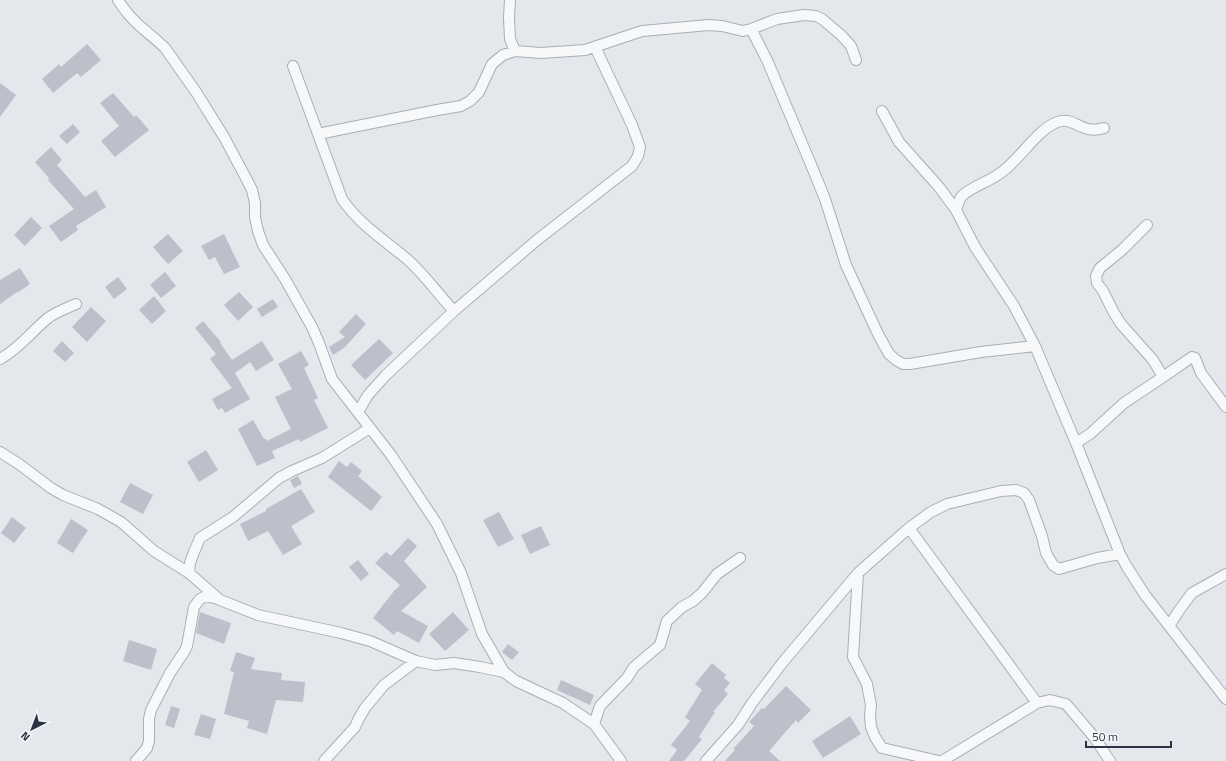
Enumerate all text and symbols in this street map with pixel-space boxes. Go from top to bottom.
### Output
north arrow [12,709,52,749]
scale bar [1086,723,1171,749]
text: 50 m [1092,727,1118,746]
text: N [17,728,33,745]

